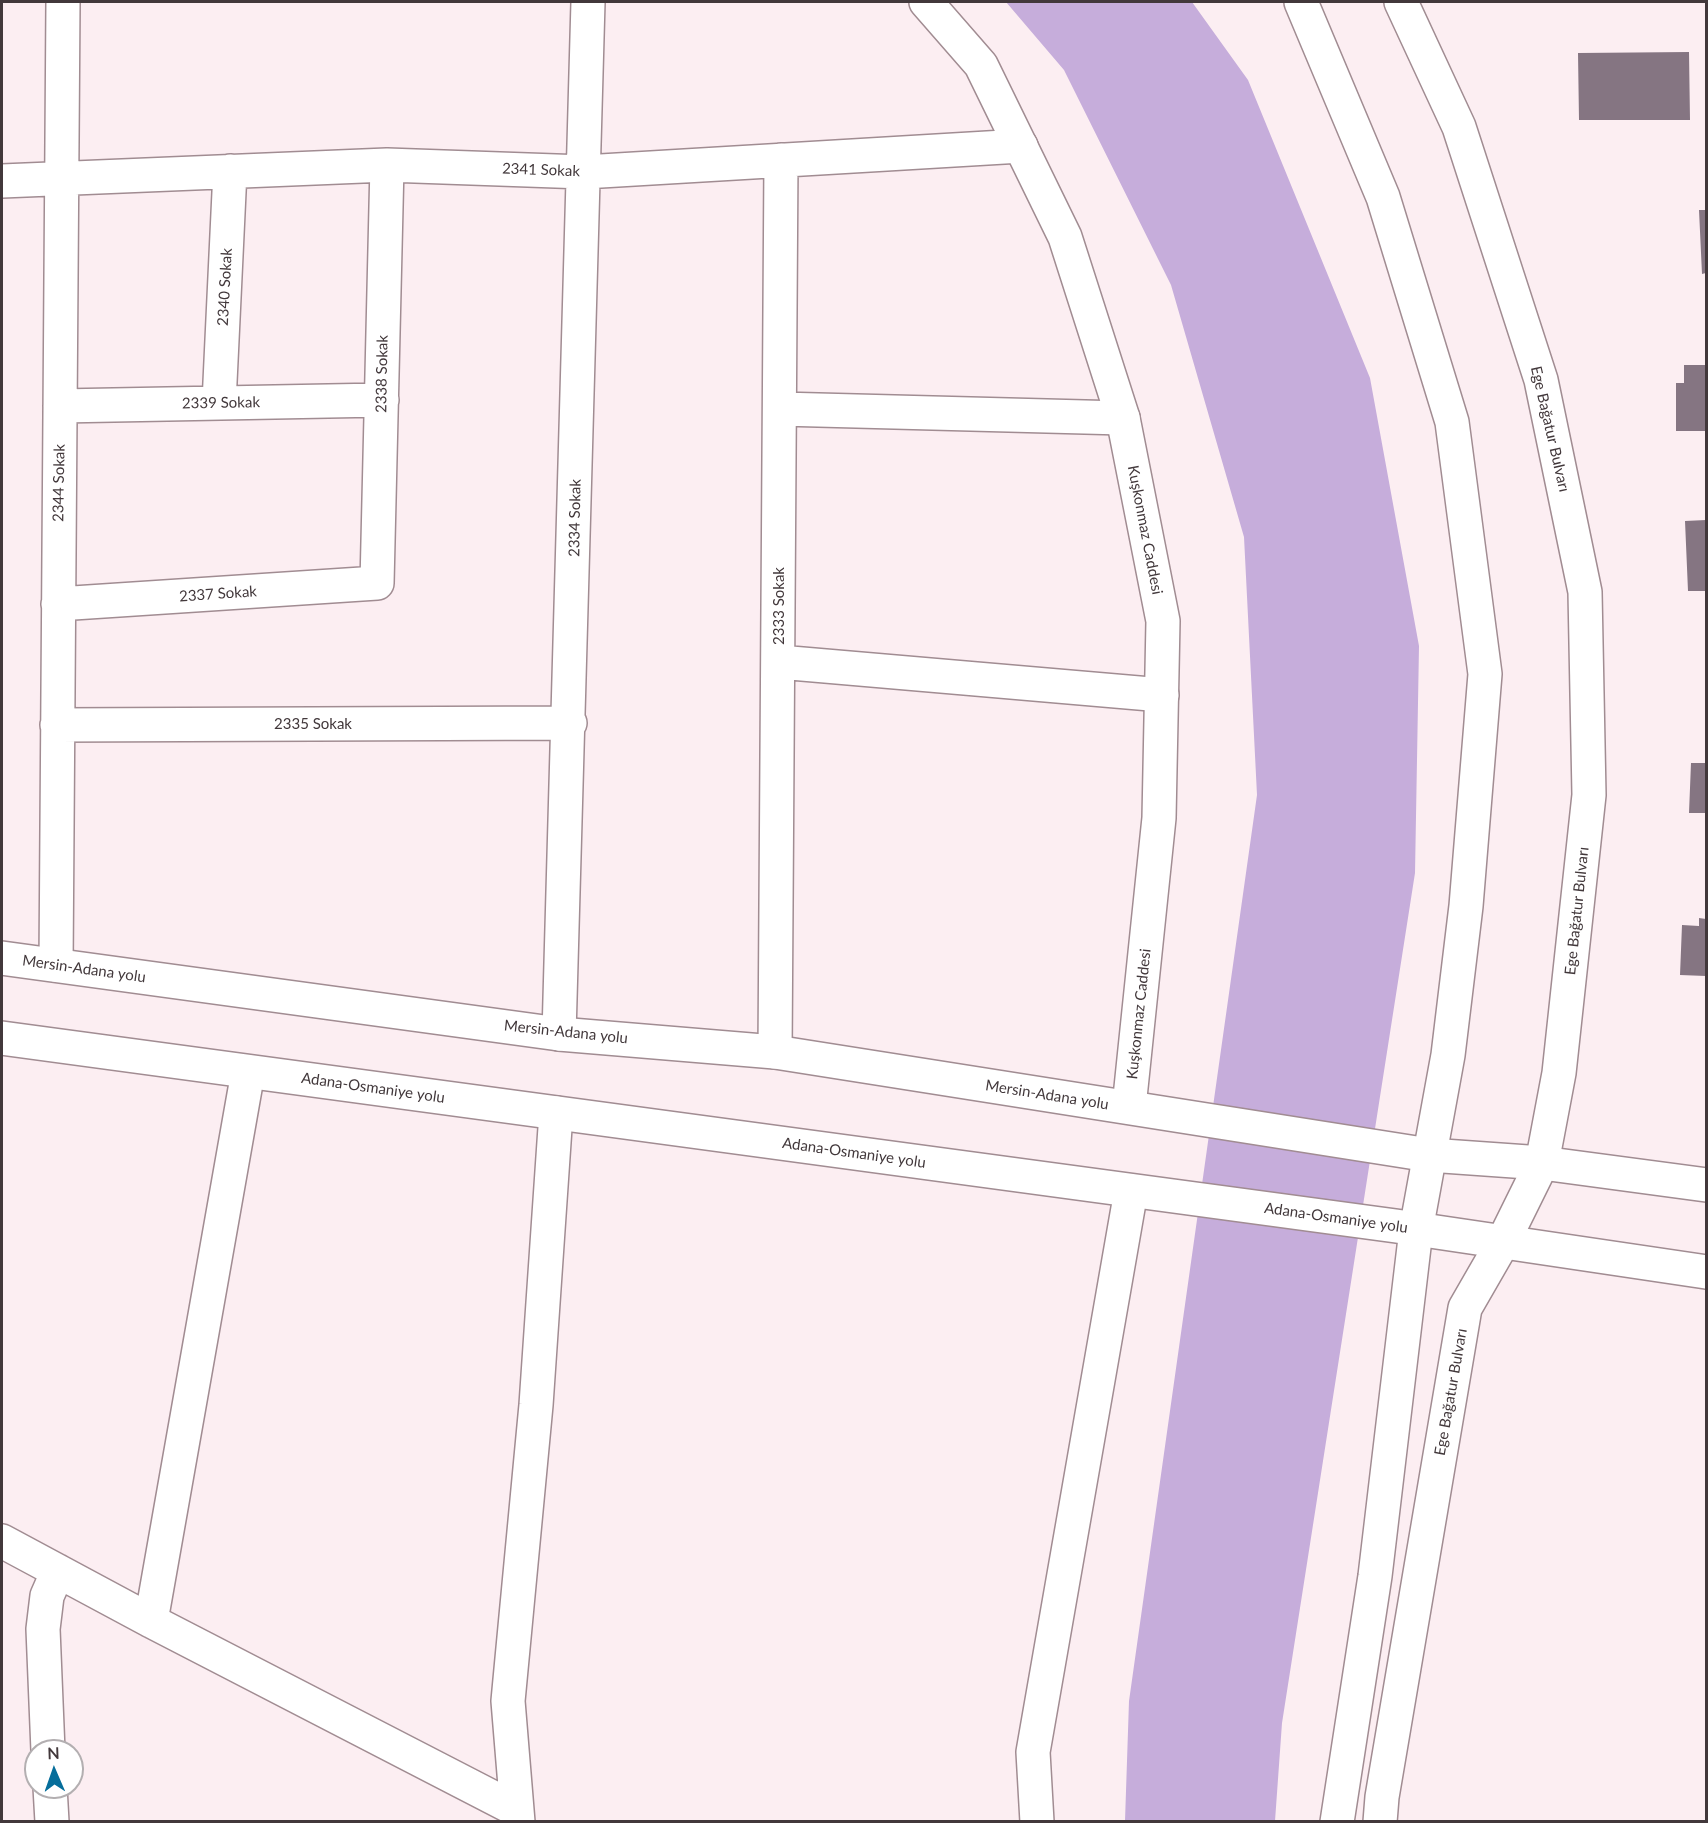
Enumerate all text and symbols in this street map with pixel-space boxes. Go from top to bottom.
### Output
street label: 2341 Sokak [502,160,580,180]
street label: 2340 Sokak [214,248,236,326]
street label: 2338 Sokak [372,335,392,413]
street label: Ege Bağatur Bulvarı [1527,364,1573,494]
street label: 2339 Sokak [182,393,260,413]
street label: 2344 Sokak [49,444,69,522]
street label: Kuşkonmaz Caddesi [1124,464,1166,596]
street label: 2334 Sokak [565,479,585,557]
street label: 2333 Sokak [770,567,788,645]
street label: 2337 Sokak [179,582,257,606]
street label: 2335 Sokak [274,715,352,733]
street label: Ege Bağatur Bulvarı [1561,846,1593,976]
street label: Kuşkonmaz Caddesi [1123,948,1155,1080]
street label: Mersin-Adana yolu [21,951,147,987]
street label: Mersin-Adana yolu [503,1017,629,1047]
street label: Adana-Osmaniye yolu [300,1069,446,1107]
street label: Mersin-Adana yolu [984,1076,1110,1114]
street label: Adana-Osmaniye yolu [781,1134,927,1172]
street label: Adana-Osmaniye yolu [1263,1199,1409,1237]
street label: Ege Bağatur Bulvarı [1431,1327,1471,1457]
north arrow [24,1739,84,1799]
text: N [47,1743,60,1762]

